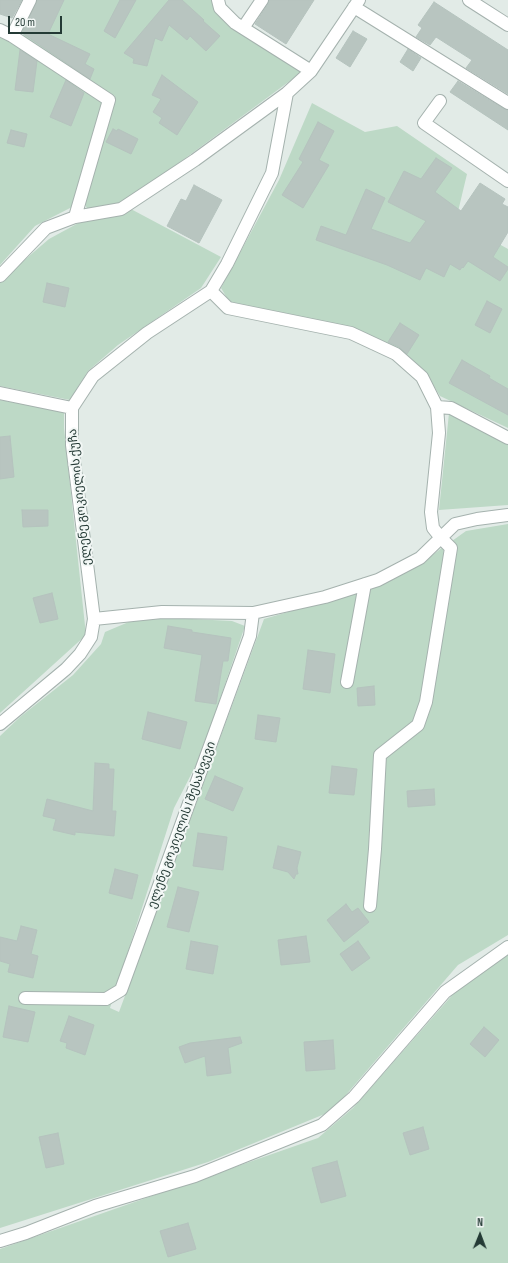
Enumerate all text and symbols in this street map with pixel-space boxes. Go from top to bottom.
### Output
scale bar [10,8,64,34]
text: 20 m [15,15,35,30]
street label: ელენე გოკიელის ქუჩა [66,428,94,566]
street label: ელენე გოკიელის I შესახვევი [145,740,219,910]
north arrow [460,1215,500,1255]
text: N [477,1216,483,1229]

